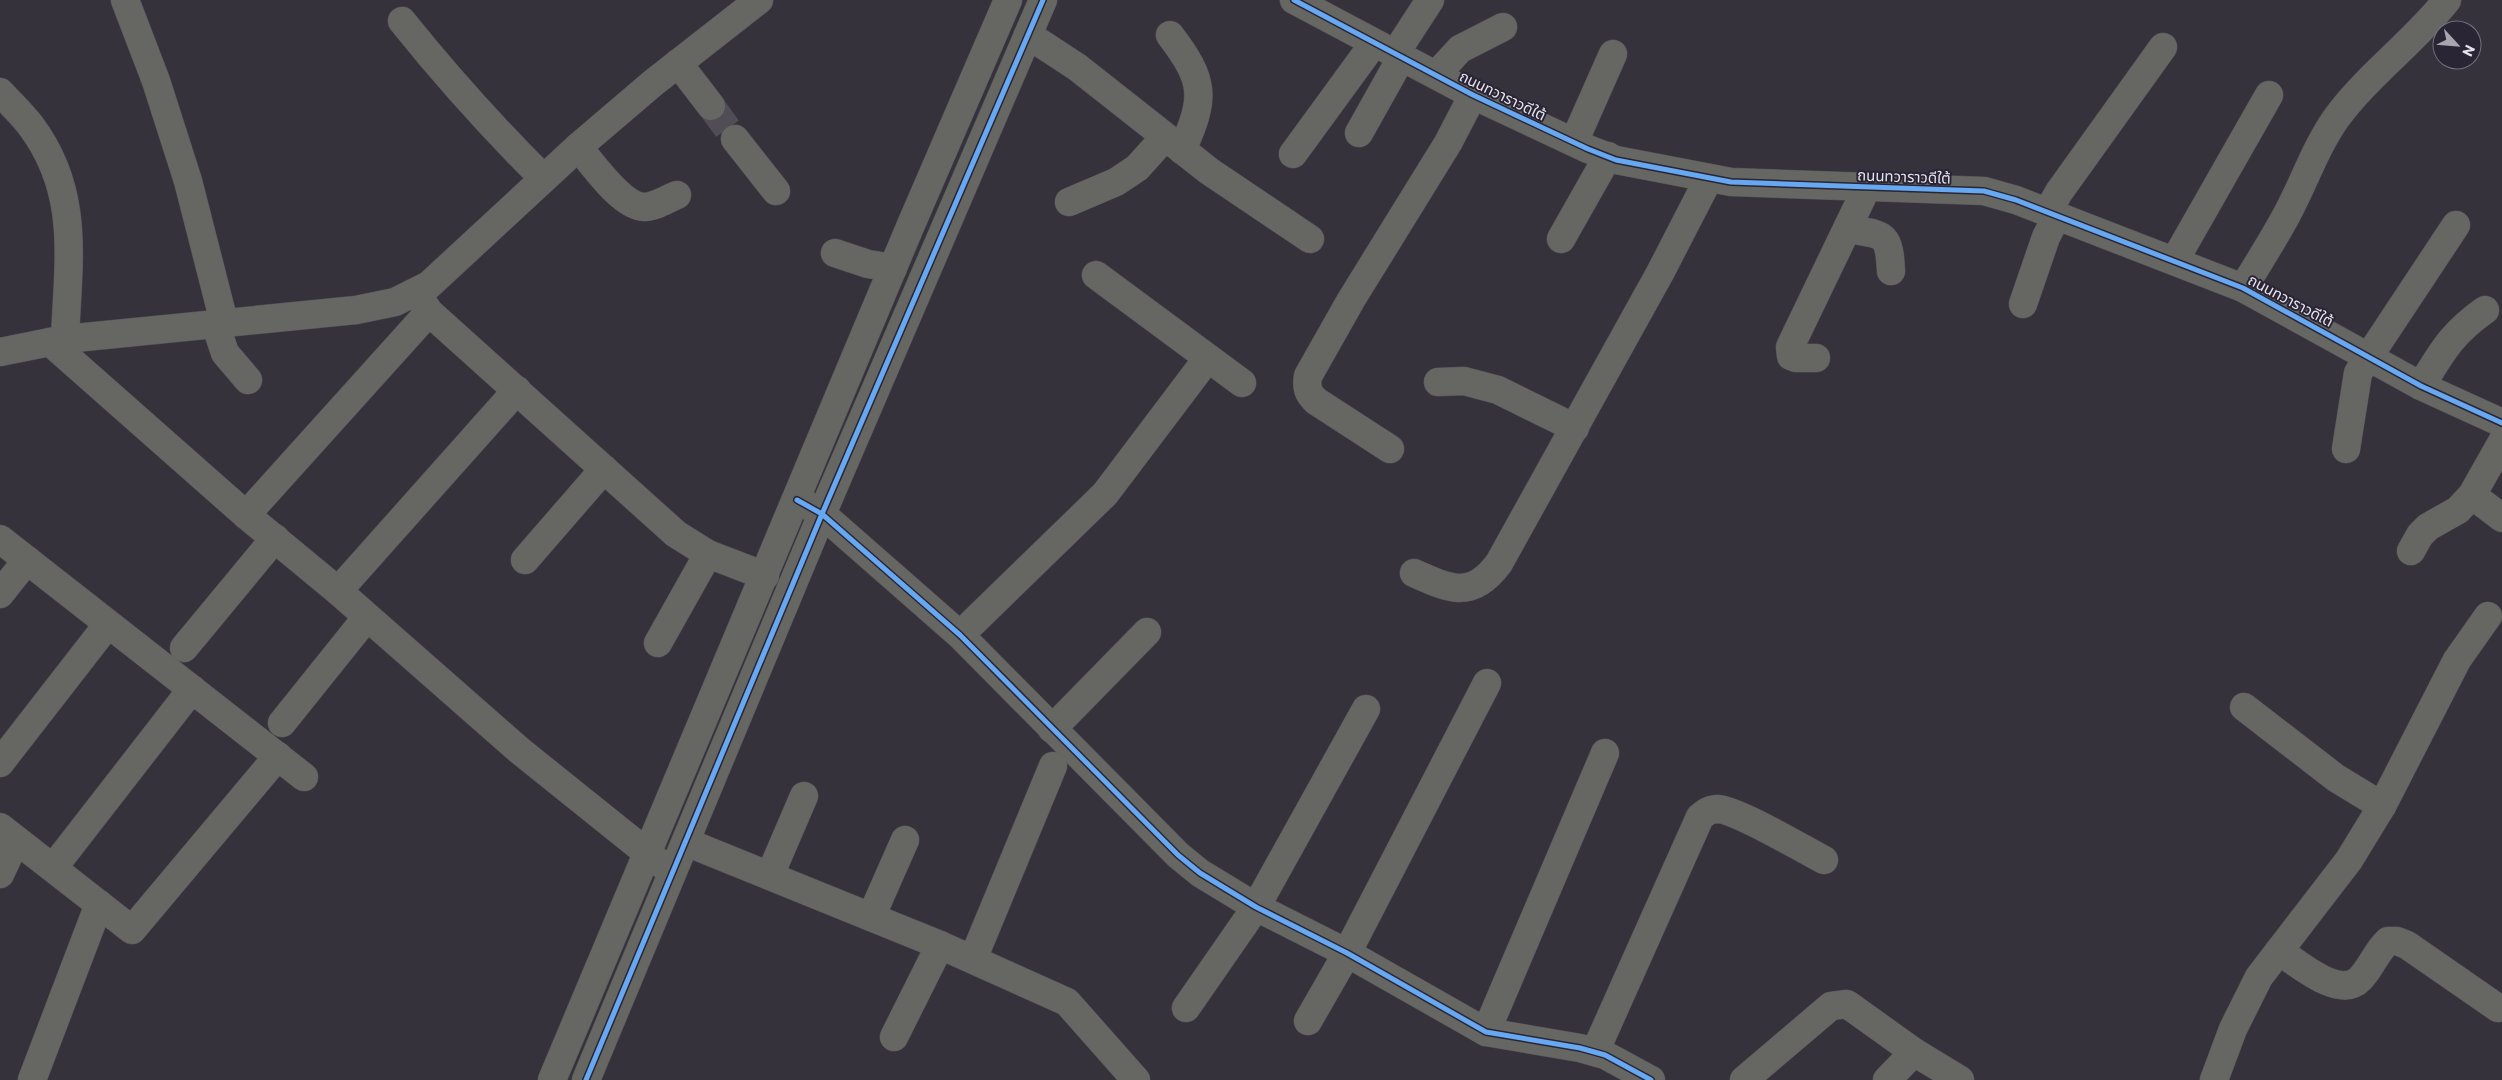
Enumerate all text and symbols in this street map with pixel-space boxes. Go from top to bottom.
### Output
north arrow [2432,20,2482,70]
text: N [2459,42,2479,59]
street label: ถนนทวาราวดีใต้ [1457,66,1549,124]
street label: ถนนทวาราวดีใต้ [1857,165,1951,187]
street label: ถนนทวาราวดีใต้ [2245,270,2337,330]

